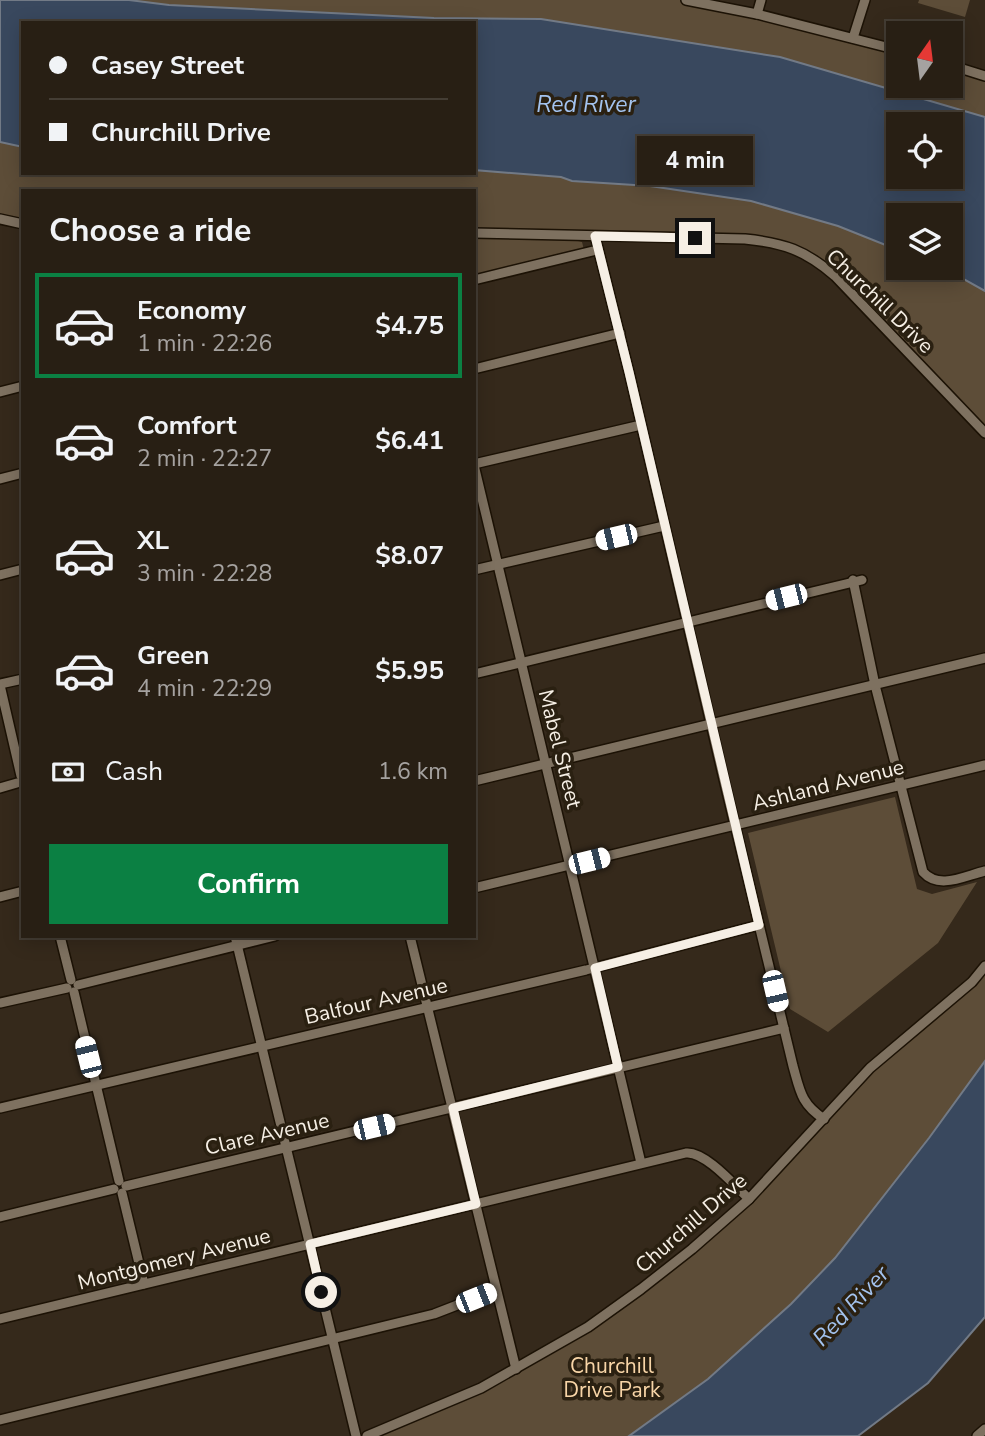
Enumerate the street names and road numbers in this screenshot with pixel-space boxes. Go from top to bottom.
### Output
street label: Churchill Drive [820,243,940,359]
street label: Mabel Street [532,687,588,812]
street label: Ashland Avenue [749,753,907,817]
street label: Balfour Avenue [302,971,450,1031]
street label: Clare Avenue [202,1106,332,1162]
street label: Churchill Drive [629,1167,753,1279]
street label: Montgomery Avenue [75,1221,273,1297]

